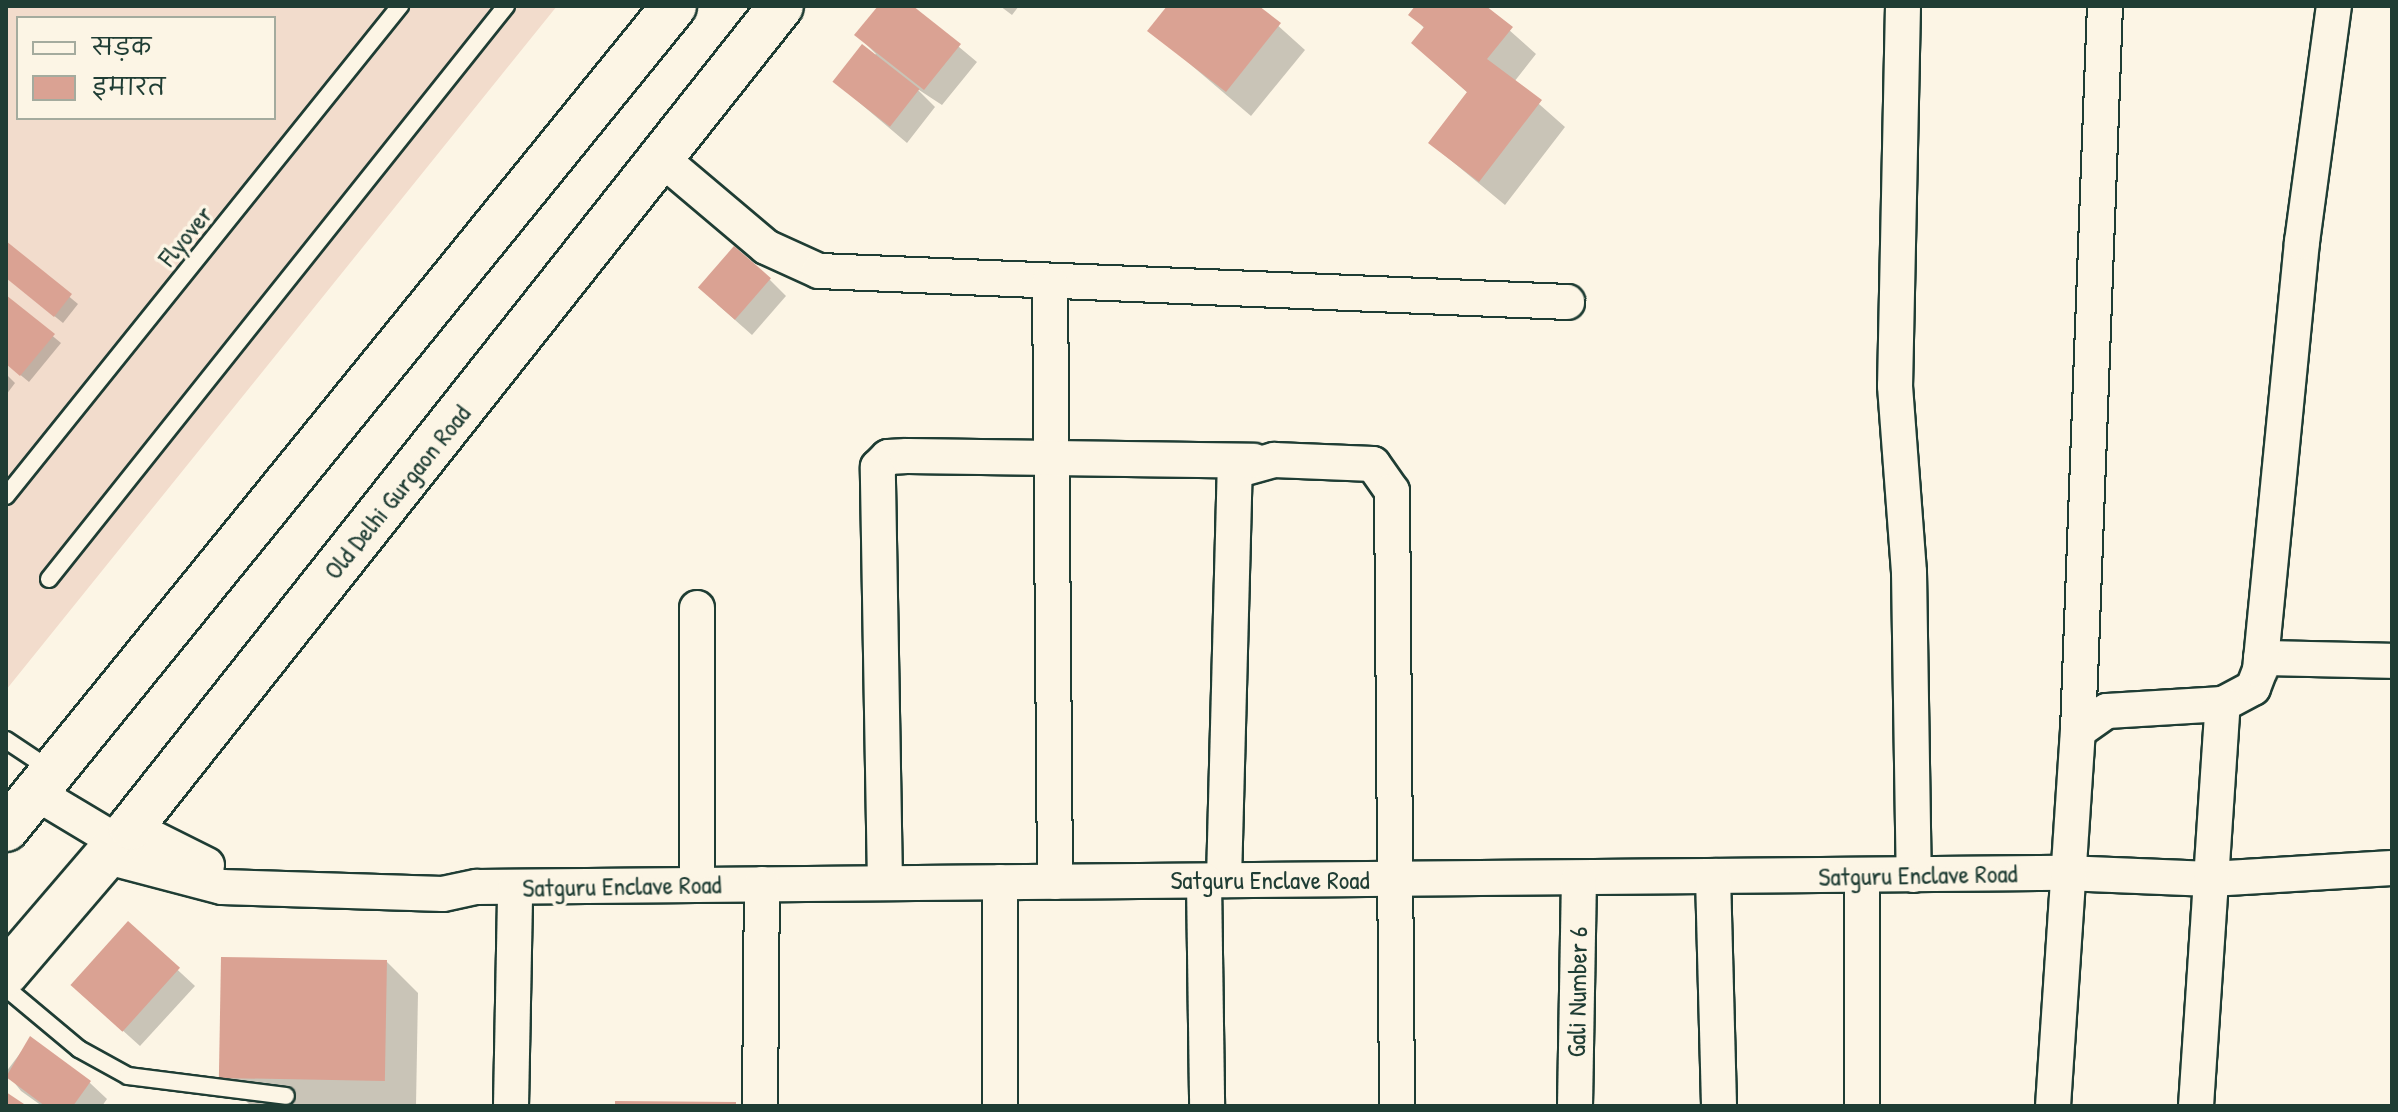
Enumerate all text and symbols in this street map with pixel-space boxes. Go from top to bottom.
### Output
legend [16,16,276,120]
text: सड़क [92,30,151,62]
text: इमारत [92,70,165,102]
street label: Flyover [151,199,219,273]
street label: Old Delhi Gurgaon Road [317,399,477,585]
street label: Satguru Enclave Road [1818,858,2018,892]
street label: Satguru Enclave Road [1170,864,1370,896]
street label: Satguru Enclave Road [522,869,722,903]
street label: Gali Number 6 [1560,926,1594,1058]

